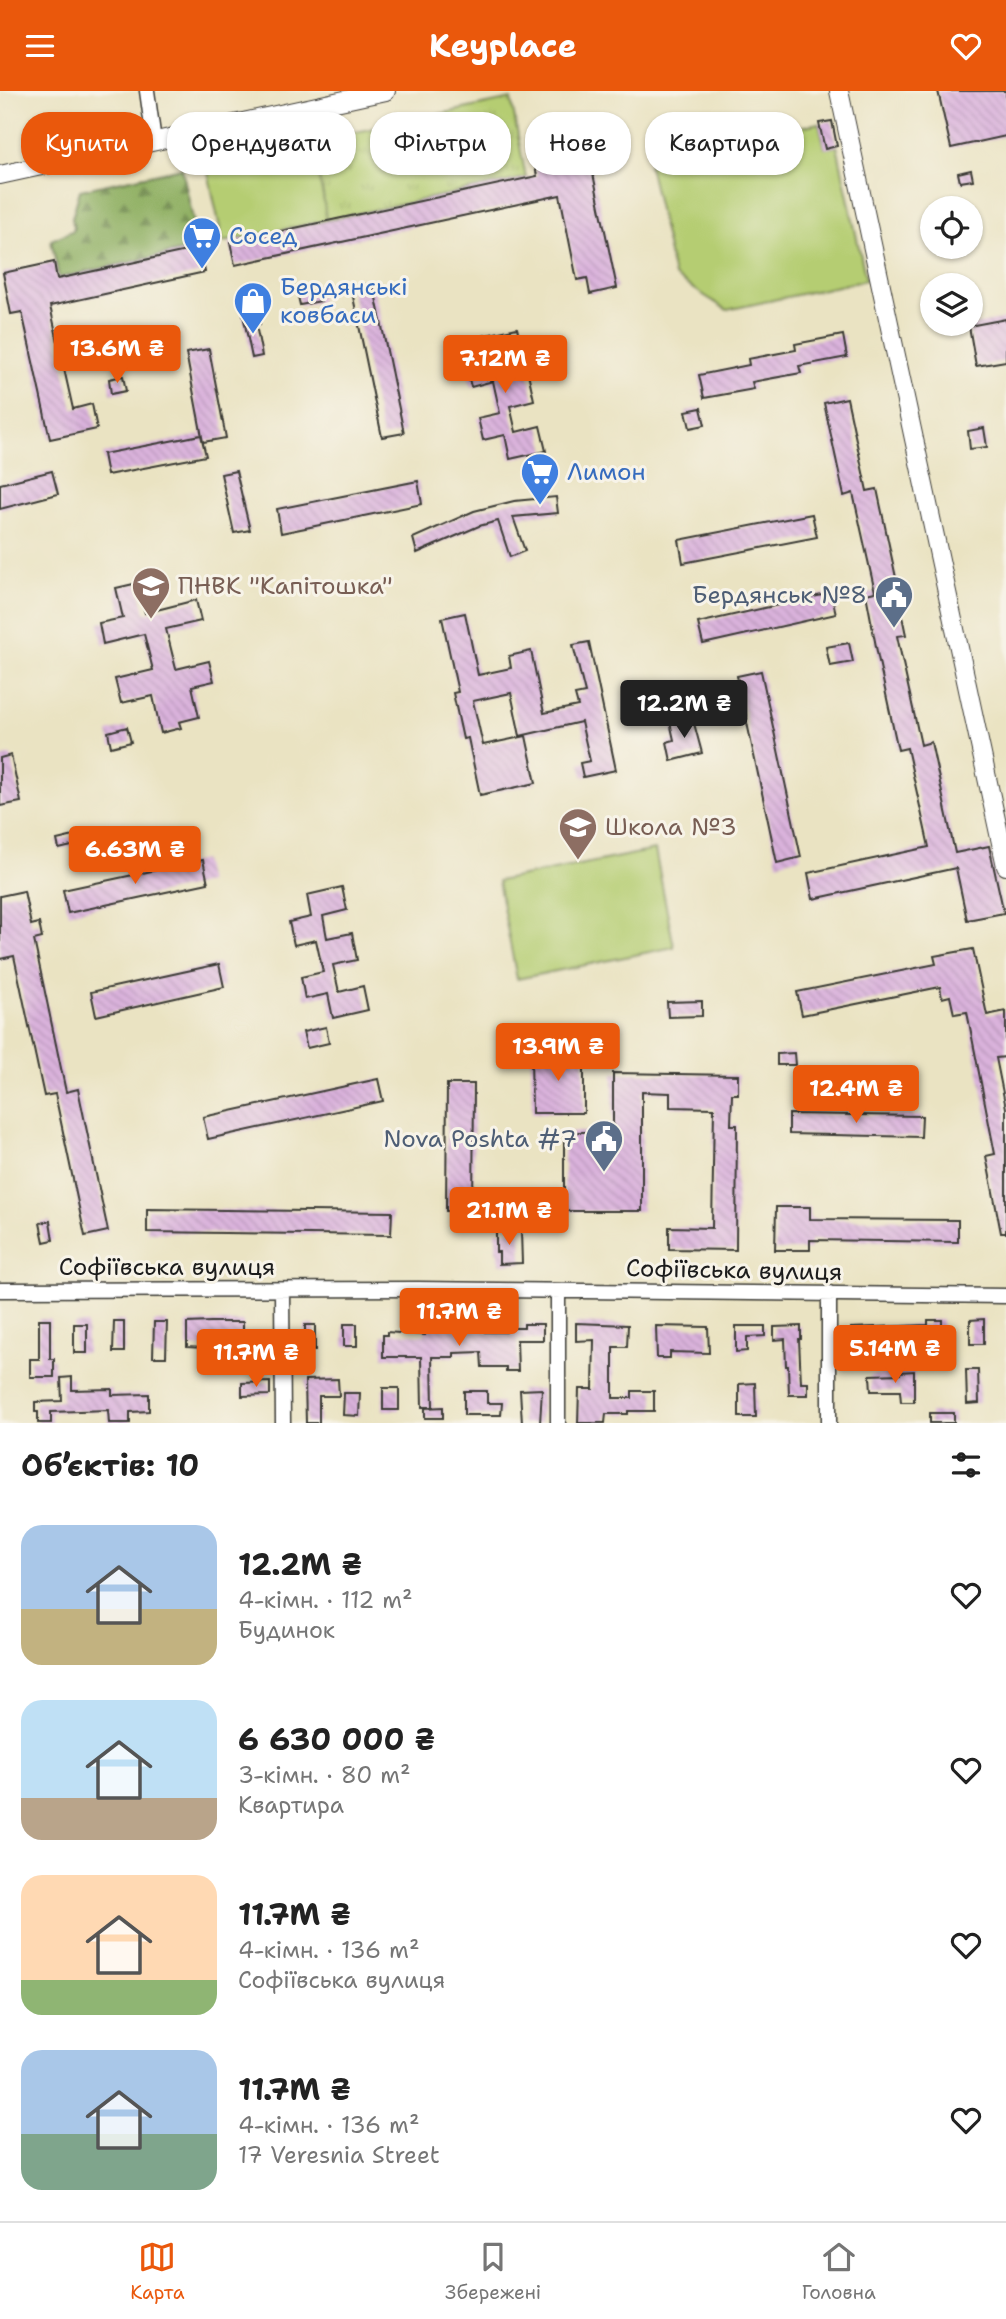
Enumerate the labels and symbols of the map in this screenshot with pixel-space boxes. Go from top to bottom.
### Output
supermarket icon: Сосед [181,215,223,270]
place label: Сосед [229,220,298,252]
place label: Бердянські ковбаси [280,271,408,331]
shop icon: Бердянські ковбаси [232,280,274,335]
pin: 13.6M ₴ [52,325,182,385]
pin: 7.12M ₴ [440,335,570,395]
supermarket icon: Лимон [519,451,561,506]
place label: Лимон [567,456,646,488]
school or university icon: ПНВК "Капітошка" [130,565,172,620]
place label: ПНВК "Капітошка" [178,570,393,602]
public building icon: Бердянськ №8 [873,574,915,629]
place label: Бердянськ №8 [692,579,867,611]
pin: 12.2M ₴ [619,681,749,740]
school or university icon: Школа №3 [557,806,599,861]
place label: Школа №3 [605,811,737,843]
pin: 6.63M ₴ [70,827,200,886]
pin: 13.9M ₴ [493,1023,623,1083]
pin: 12.4M ₴ [791,1065,921,1125]
public building icon: Nova Poshta #7 [583,1118,625,1173]
place label: Nova Poshta #7 [383,1123,577,1155]
pin: 21.1M ₴ [444,1187,574,1247]
street label: Софіївська вулиця [59,1251,275,1283]
street label: Софіївська вулиця [625,1252,843,1288]
pin: 11.7M ₴ [394,1289,524,1348]
pin: 5.14M ₴ [830,1325,960,1385]
pin: 11.7M ₴ [191,1329,321,1389]

